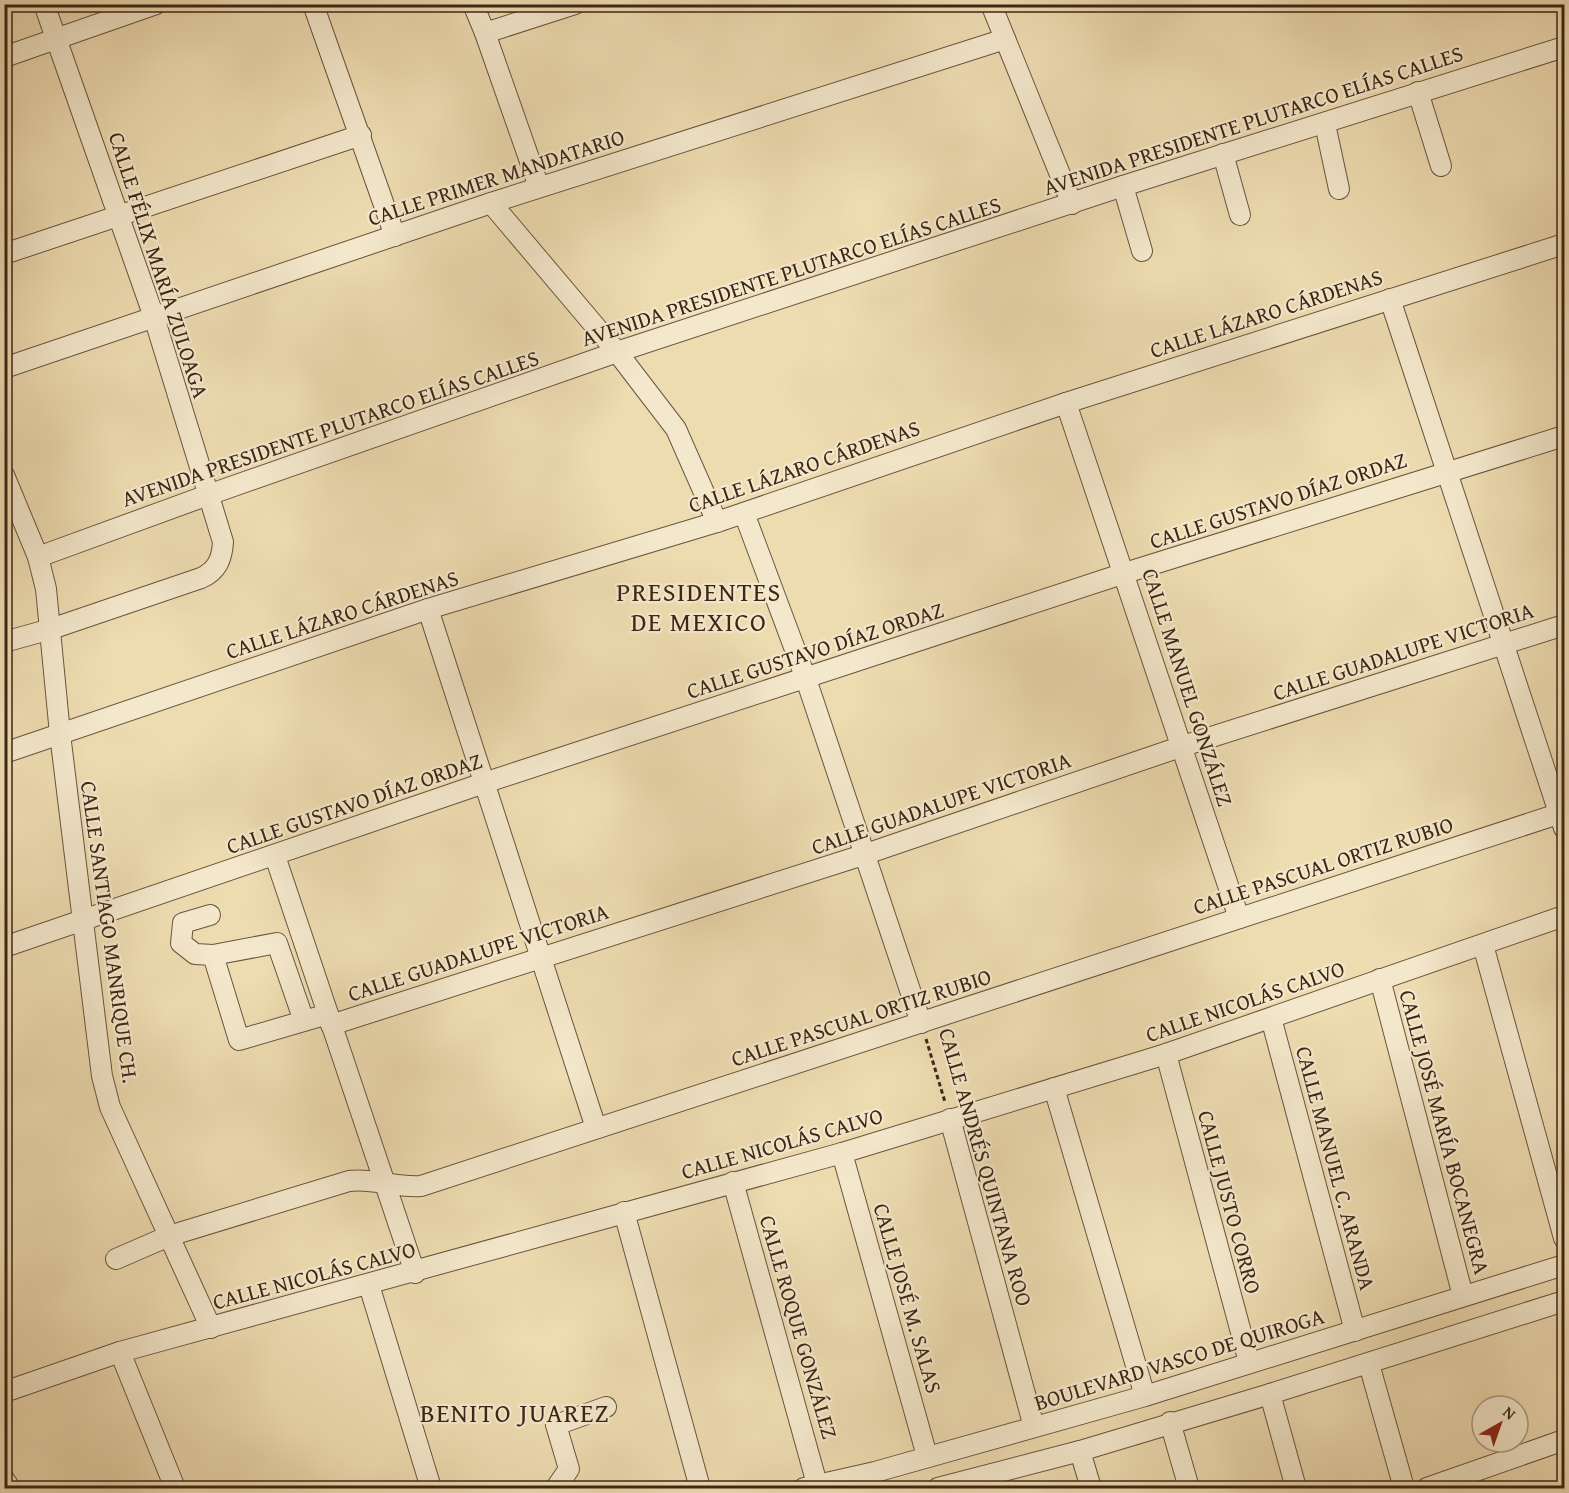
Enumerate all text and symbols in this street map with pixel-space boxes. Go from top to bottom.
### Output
street label: AVENIDA PRESIDENTE PLUTARCO ELÍAS CALLES [1039,37,1467,203]
street label: CALLE PRIMER MANDATARIO [364,120,628,234]
street label: CALLE FÉLIX MARÍA ZULOAGA [101,128,217,403]
street label: AVENIDA PRESIDENTE PLUTARCO ELÍAS CALLES [577,188,1005,354]
street label: CALLE LÁZARO CÁRDENAS [1146,260,1386,366]
street label: AVENIDA PRESIDENTE PLUTARCO ELÍAS CALLES [117,341,543,515]
street label: CALLE LÁZARO CÁRDENAS [684,411,924,521]
street label: CALLE GUSTAVO DÍAZ ORDAZ [1145,443,1411,557]
street label: CALLE LÁZARO CÁRDENAS [222,561,462,667]
street label: CALLE MANUEL GONZÁLEZ [1134,564,1242,810]
district label: PRESIDENTES DE MEXICO [616,572,782,641]
street label: CALLE GUSTAVO DÍAZ ORDAZ [682,593,948,707]
street label: CALLE GUADALUPE VICTORIA [1268,593,1538,708]
street label: CALLE GUADALUPE VICTORIA [807,743,1076,862]
street label: CALLE GUSTAVO DÍAZ ORDAZ [222,744,486,862]
street label: CALLE SANTIAGO MANRIQUE CH. [73,779,147,1085]
street label: CALLE PASCUAL ORTIZ RUBIO [1189,808,1457,922]
street label: CALLE GUADALUPE VICTORIA [343,894,613,1009]
street label: CALLE NICOLÁS CALVO [1141,952,1349,1050]
street label: CALLE PASCUAL ORTIZ RUBIO [727,960,995,1074]
street label: CALLE JOSÉ MARÍA BOCANEGRA [1392,986,1499,1278]
street label: CALLE ANDRÉS QUINTANA ROO [931,1024,1041,1310]
street label: CALLE MANUEL C. ARANDA [1288,1043,1384,1294]
street label: CALLE NICOLÁS CALVO [677,1099,887,1187]
street label: CALLE JUSTO CORRO [1190,1107,1270,1297]
street label: CALLE JOSÉ M. SALAS [866,1199,950,1397]
street label: CALLE ROQUE GONZÁLEZ [752,1211,846,1443]
street label: CALLE NICOLÁS CALVO [209,1233,419,1317]
street label: BOULEVARD VASCO DE QUIROGA [1030,1299,1328,1418]
district label: BENITO JUAREZ [420,1393,610,1432]
north arrow [1470,1394,1530,1454]
text: N [1498,1400,1522,1425]

